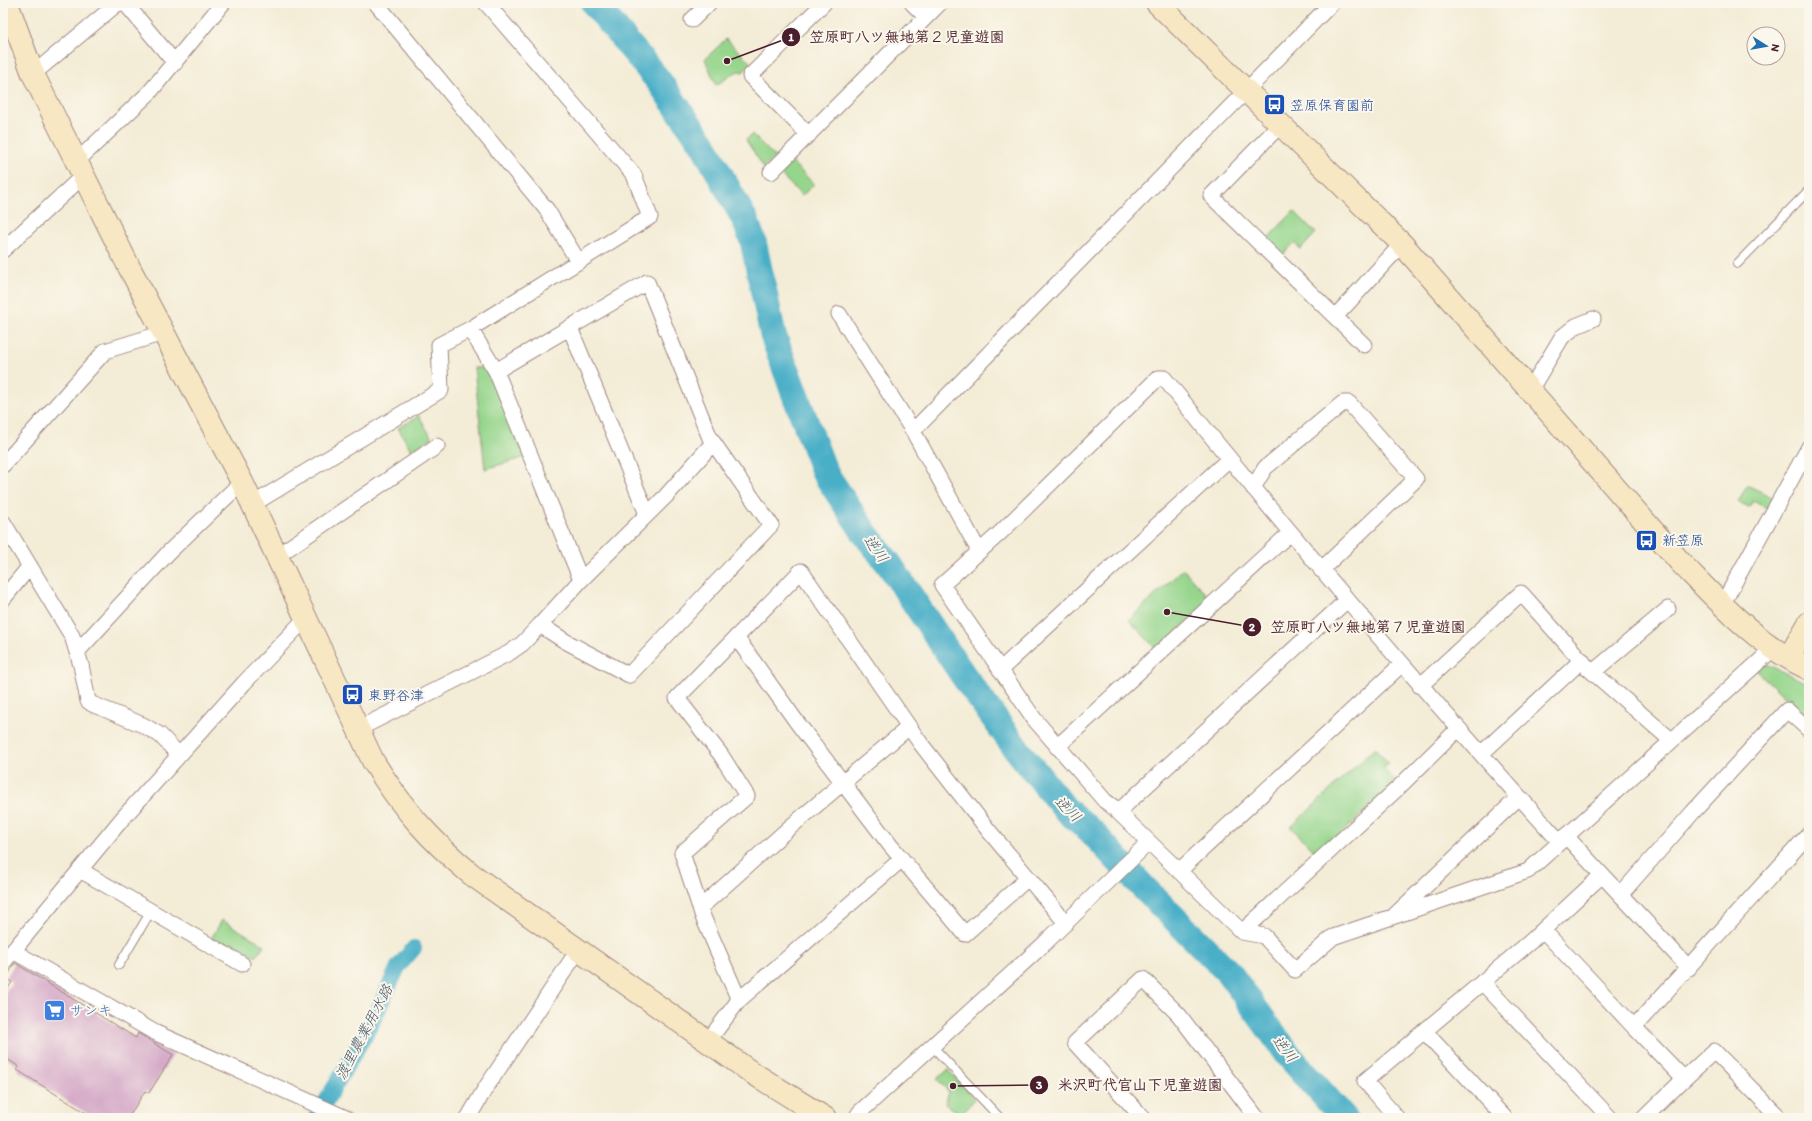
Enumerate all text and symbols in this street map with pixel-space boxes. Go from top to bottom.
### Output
callout: 笠原町八ツ無地第２児童遊園 [781,24,1012,51]
north arrow [1746,26,1786,66]
text: 笠原町八ツ無地第２児童遊園 [809,28,1005,46]
text: 1 [788,30,794,44]
text: N [1768,43,1782,53]
bus stop icon: 笠原保育園前 [1261,92,1287,118]
place label: 笠原保育園前 [1290,97,1374,114]
bus stop icon: 新笠原 [1634,527,1660,553]
water label: 逆川 [860,532,892,566]
place label: 新笠原 [1662,532,1704,549]
callout: 笠原町八ツ無地第７児童遊園 [1242,613,1473,640]
text: 笠原町八ツ無地第７児童遊園 [1270,618,1466,636]
text: 2 [1249,620,1256,634]
bus stop icon: 東野谷津 [339,682,365,708]
place label: 東野谷津 [368,687,424,704]
water label: 逆川 [1051,792,1085,826]
water label: 渡里農業用水路 [331,981,397,1083]
supermarket icon: サンキ [42,997,68,1023]
place label: サンキ [70,1002,112,1019]
water label: 逆川 [1269,1032,1301,1066]
callout: 米沢町代官山下児童遊園 [1029,1071,1230,1098]
text: 米沢町代官山下児童遊園 [1057,1076,1223,1094]
text: 3 [1036,1078,1043,1092]

